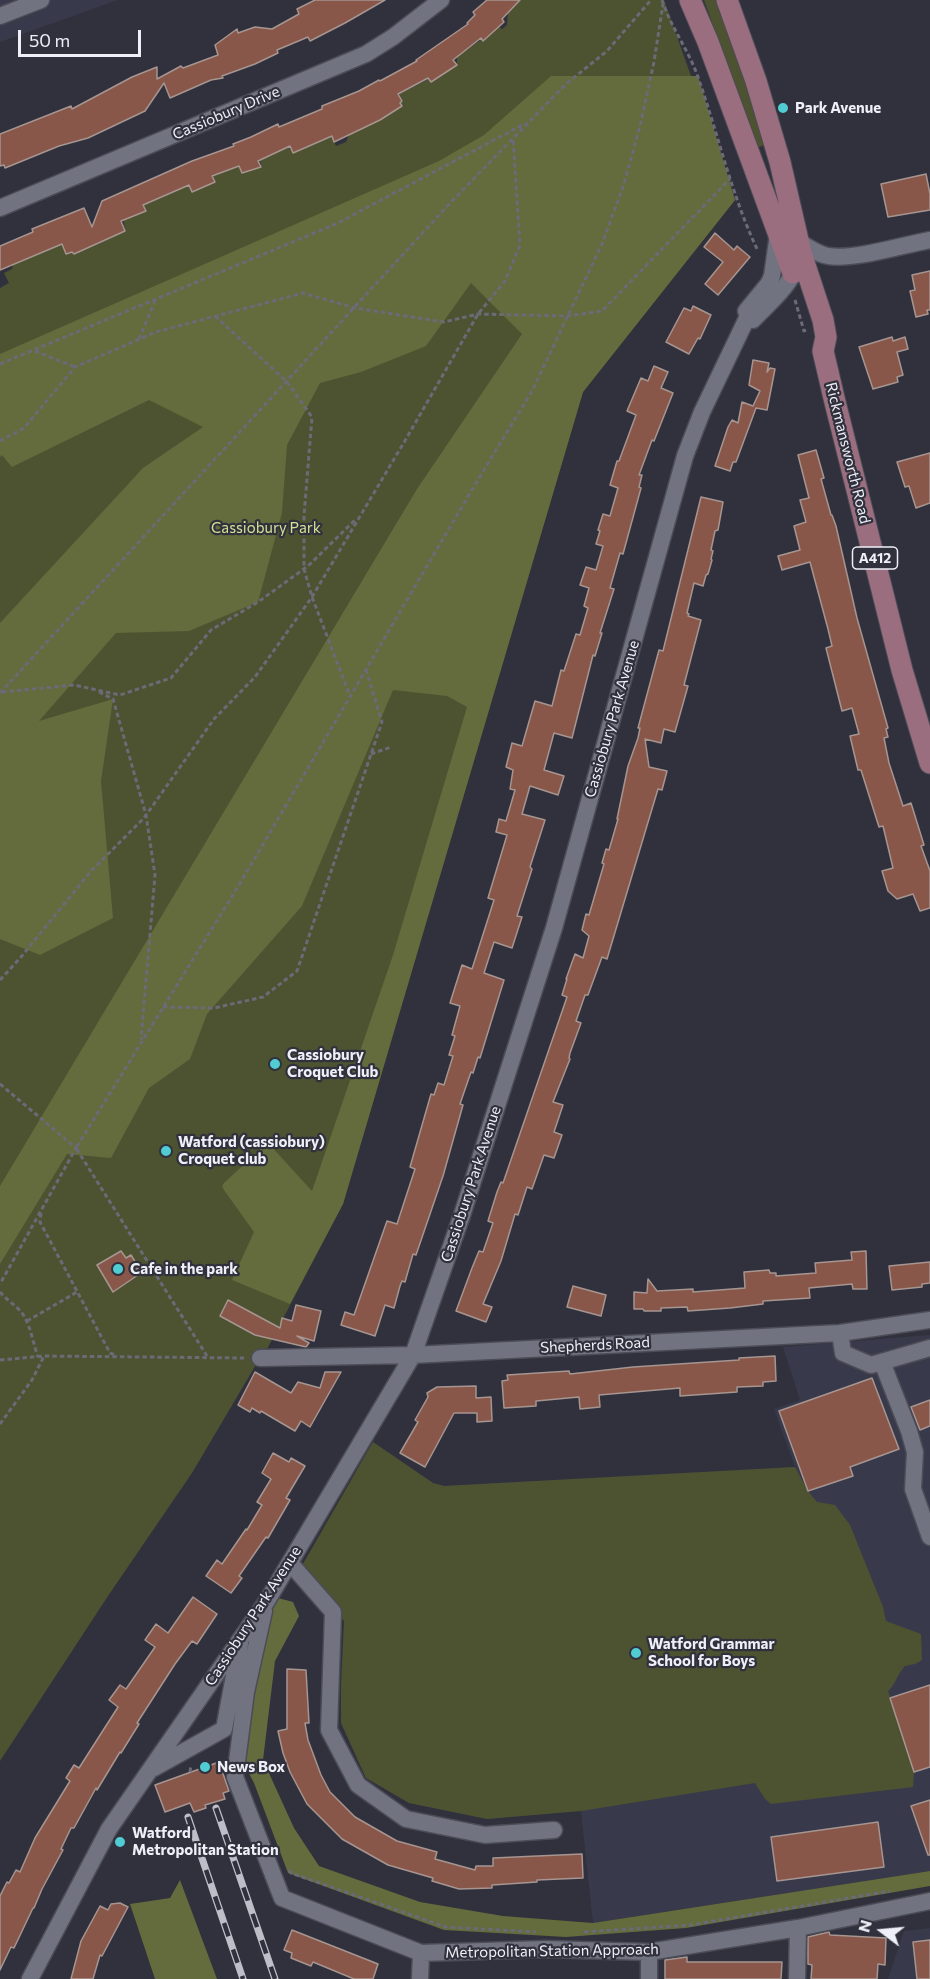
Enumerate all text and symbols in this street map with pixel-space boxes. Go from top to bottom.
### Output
scale bar [21,18,144,56]
text: 50 m [29,29,70,51]
street label: Cassiobury Drive [170,82,282,144]
place label: Park Avenue [795,99,881,117]
marker: Park Avenue [776,101,790,115]
street label: Rickmansworth Road [822,380,874,526]
park label: Cassiobury Park [211,519,321,537]
road number: A412 [852,547,898,569]
street label: Cassiobury Park Avenue [581,638,643,800]
place label: Cassiobury Croquet Club [287,1046,378,1081]
marker: Cassiobury Croquet Club [268,1057,282,1071]
street label: Cassiobury Park Avenue [437,1104,505,1264]
place label: Watford (cassiobury) Croquet club [178,1133,325,1168]
marker: Watford (cassiobury) Croquet club [159,1144,173,1158]
place label: Cafe in the park [130,1260,238,1278]
marker: Cafe in the park [111,1262,125,1276]
street label: Shepherds Road [540,1333,650,1357]
street label: Cassiobury Park Avenue [201,1543,305,1689]
place label: Watford Grammar School for Boys [648,1635,775,1670]
marker: Watford Grammar School for Boys [629,1646,643,1660]
place label: News Box [217,1758,285,1776]
marker: News Box [198,1760,212,1774]
place label: Watford Metropolitan Station [132,1824,279,1859]
marker: Watford Metropolitan Station [113,1835,127,1849]
north arrow [852,1901,912,1961]
text: N [853,1918,875,1934]
street label: Metropolitan Station Approach [445,1940,659,1962]

